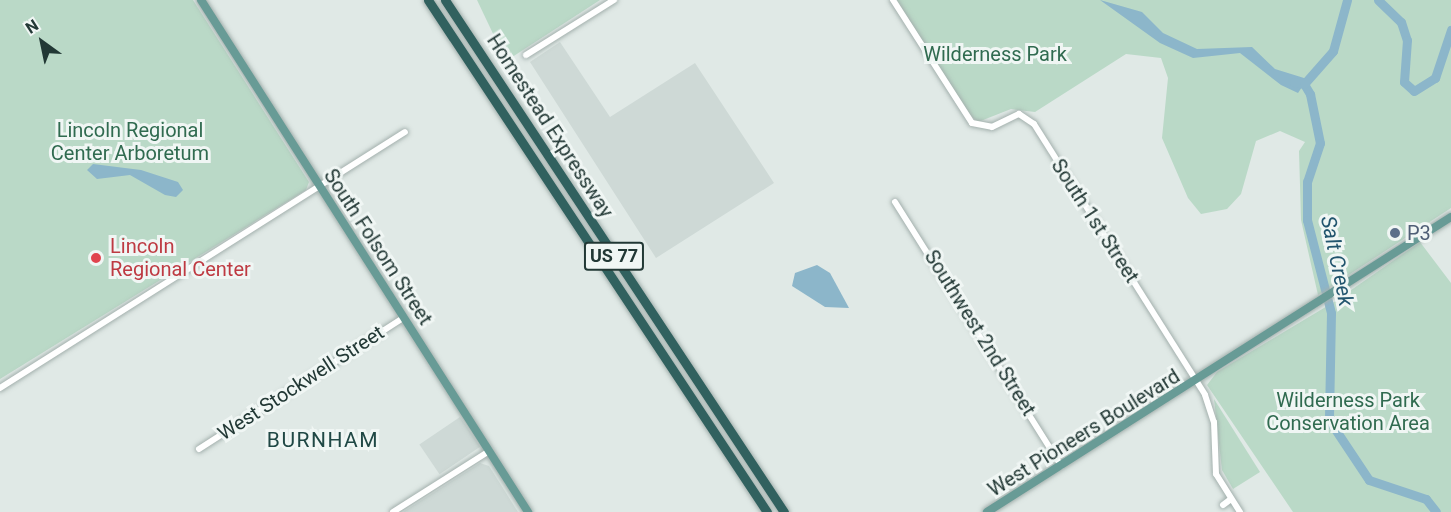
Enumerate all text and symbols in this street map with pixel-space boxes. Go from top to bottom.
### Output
north arrow [12,12,72,72]
text: N [22,15,42,38]
street label: Homestead Expressway [482,30,618,222]
park label: Wilderness Park [923,42,1067,66]
park label: Lincoln Regional Center Arboretum [51,119,209,166]
street label: South 1st Street [1046,155,1144,287]
street label: South Folsom Street [319,165,437,329]
water label: Salt Creek [1315,213,1359,309]
place label: P3 [1407,221,1431,245]
marker: P3 [1388,226,1402,240]
place label: Lincoln Regional Center [110,234,251,281]
road number: US 77 [582,241,646,271]
street label: Southwest 2nd Street [919,246,1041,420]
marker: Lincoln Regional Center [87,249,105,267]
street label: West Stockwell Street [213,320,389,446]
street label: West Pioneers Boulevard [984,364,1184,502]
park label: Wilderness Park Conservation Area [1266,389,1430,436]
district label: BURNHAM [267,427,379,453]

